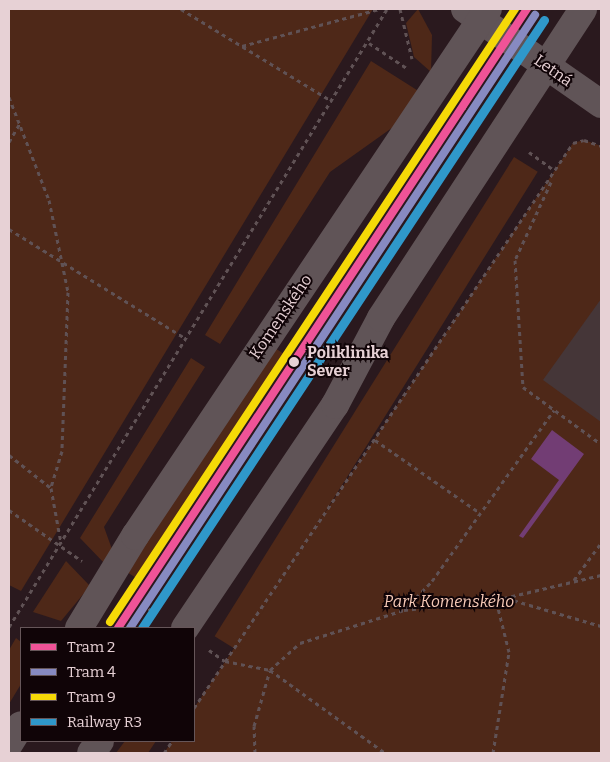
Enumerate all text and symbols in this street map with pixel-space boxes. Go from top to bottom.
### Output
street label: Letná [530,51,576,91]
street label: Komenského [246,271,316,363]
place label: Poliklinika Sever [307,343,389,381]
marker: Poliklinika Sever [285,353,303,371]
park label: Park Komenského [384,592,514,612]
legend [20,627,195,742]
text: Tram 2 [67,638,115,656]
text: Tram 4 [67,663,116,681]
text: Tram 9 [67,688,116,706]
text: Railway R3 [67,713,142,731]

